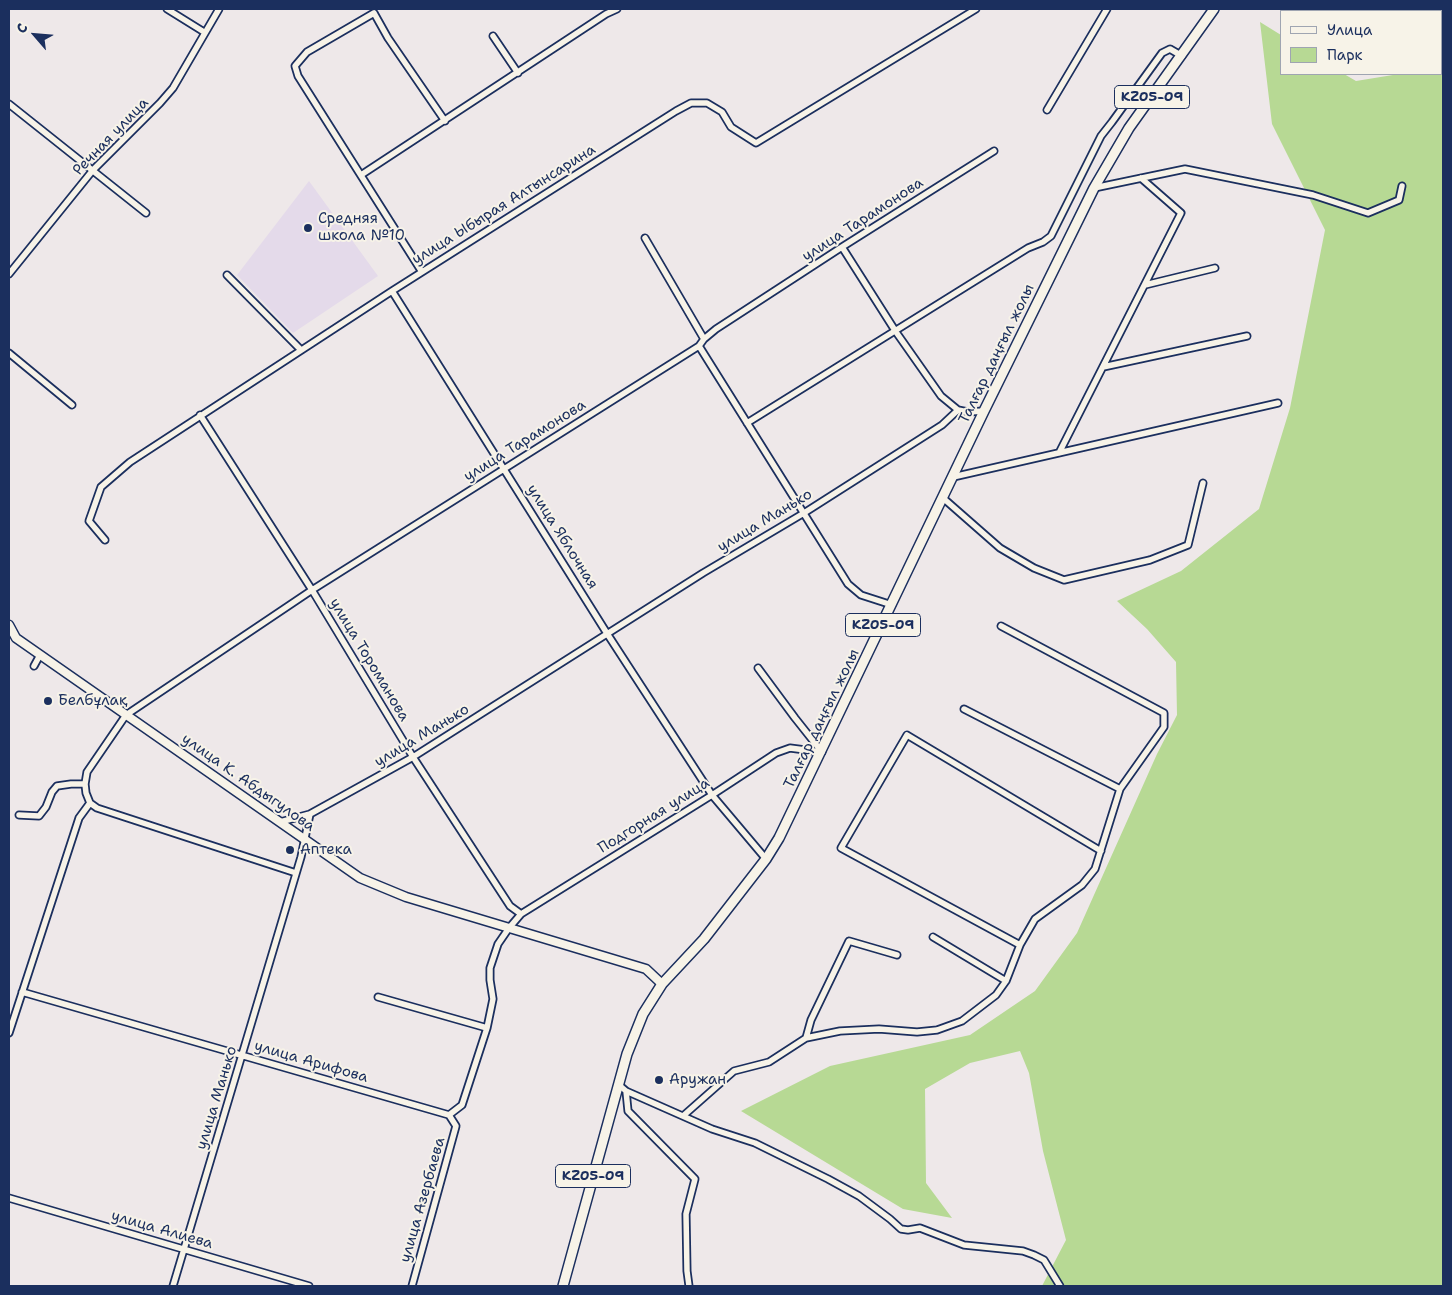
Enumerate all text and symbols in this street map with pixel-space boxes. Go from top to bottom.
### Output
north arrow [10,10,60,60]
legend [1280,10,1442,75]
text: С [12,20,32,36]
text: Улица [1327,20,1372,40]
text: Парк [1327,45,1363,65]
road number: KZ05-09 [1114,85,1190,108]
street label: Речная улица [69,94,153,180]
street label: улица Ыбырая Алтынсарина [409,141,599,269]
street label: улица Тарамонова [799,174,927,266]
place label: Средняя школа №10 [318,210,405,245]
marker: Средняя школа №10 [302,222,314,234]
street label: Талғар даңғыл жолы [955,281,1039,427]
street label: улица Тарамонова [461,396,589,486]
street label: улица Яблочная [523,481,601,593]
street label: улица Манько [714,486,816,556]
street label: улица Тороманова [325,595,413,725]
road number: KZ05-09 [846,614,920,636]
street label: Талғар даңғыл жолы [780,646,864,792]
place label: Белбұлақ [58,692,127,710]
marker: Белбұлақ [42,695,54,707]
street label: улица Манько [371,701,473,771]
street label: улица К. Абдыгулова [178,730,318,836]
street label: Подгорная улица [595,774,713,858]
place label: Аптека [300,841,352,859]
marker: Аптека [284,844,296,856]
street label: улица Арифова [252,1037,370,1087]
street label: улица Манько [193,1044,241,1152]
place label: Аружан [669,1071,726,1089]
marker: Аружан [653,1074,665,1086]
street label: улица Азербаева [397,1135,449,1265]
road number: KZ05-09 [556,1164,630,1188]
street label: улица Алиева [109,1207,215,1253]

